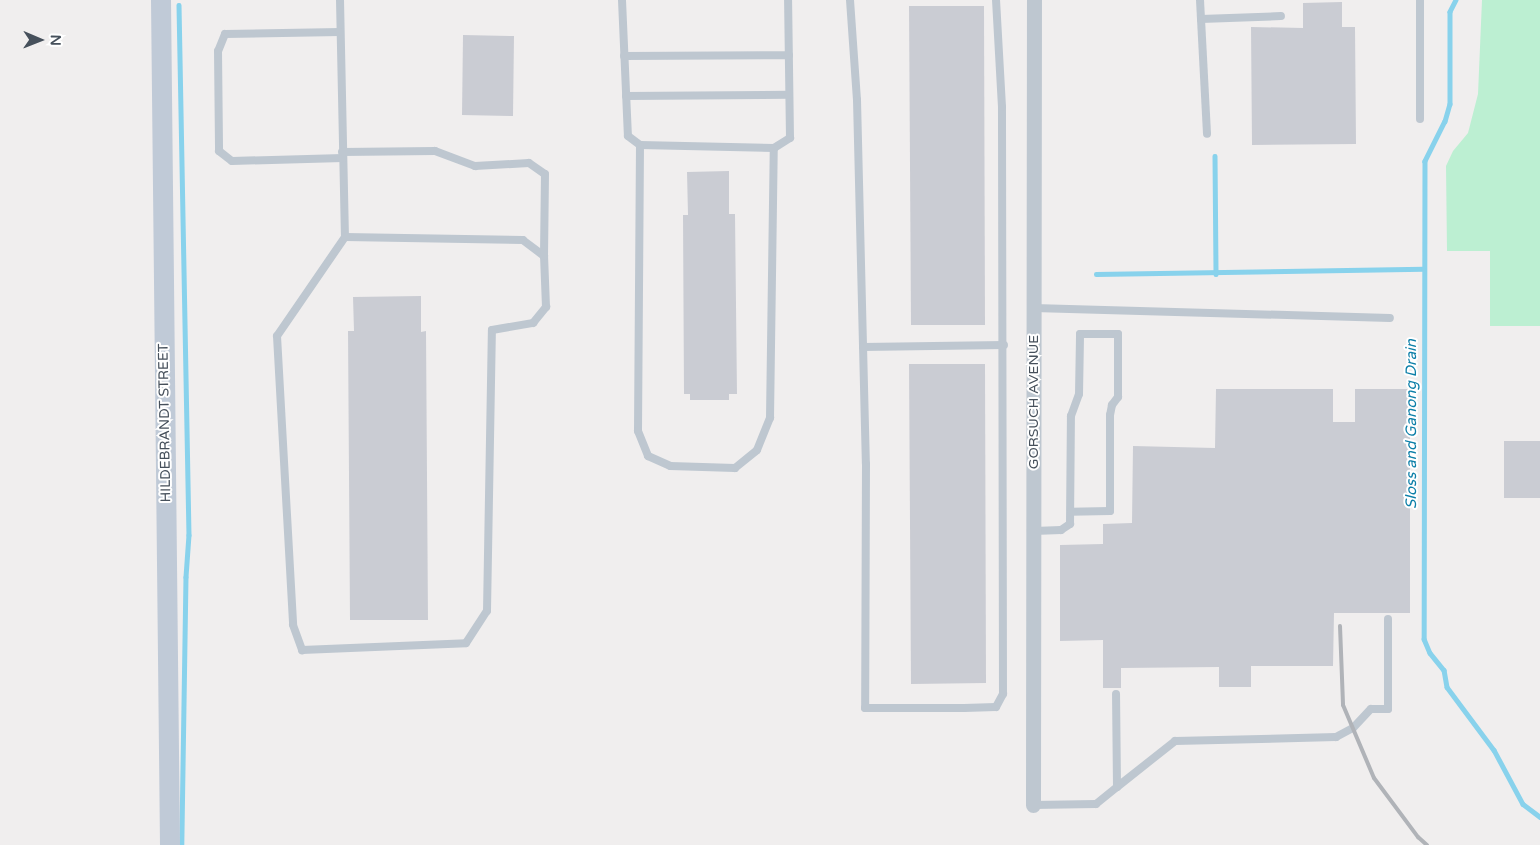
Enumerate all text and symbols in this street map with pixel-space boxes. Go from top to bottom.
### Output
north arrow [15,15,65,65]
text: N [47,34,64,46]
street label: GORSUCH AVENUE [1026,335,1042,469]
water label: Sloss and Ganong Drain [1403,339,1421,509]
street label: HILDEBRANDT STREET [155,344,175,502]

